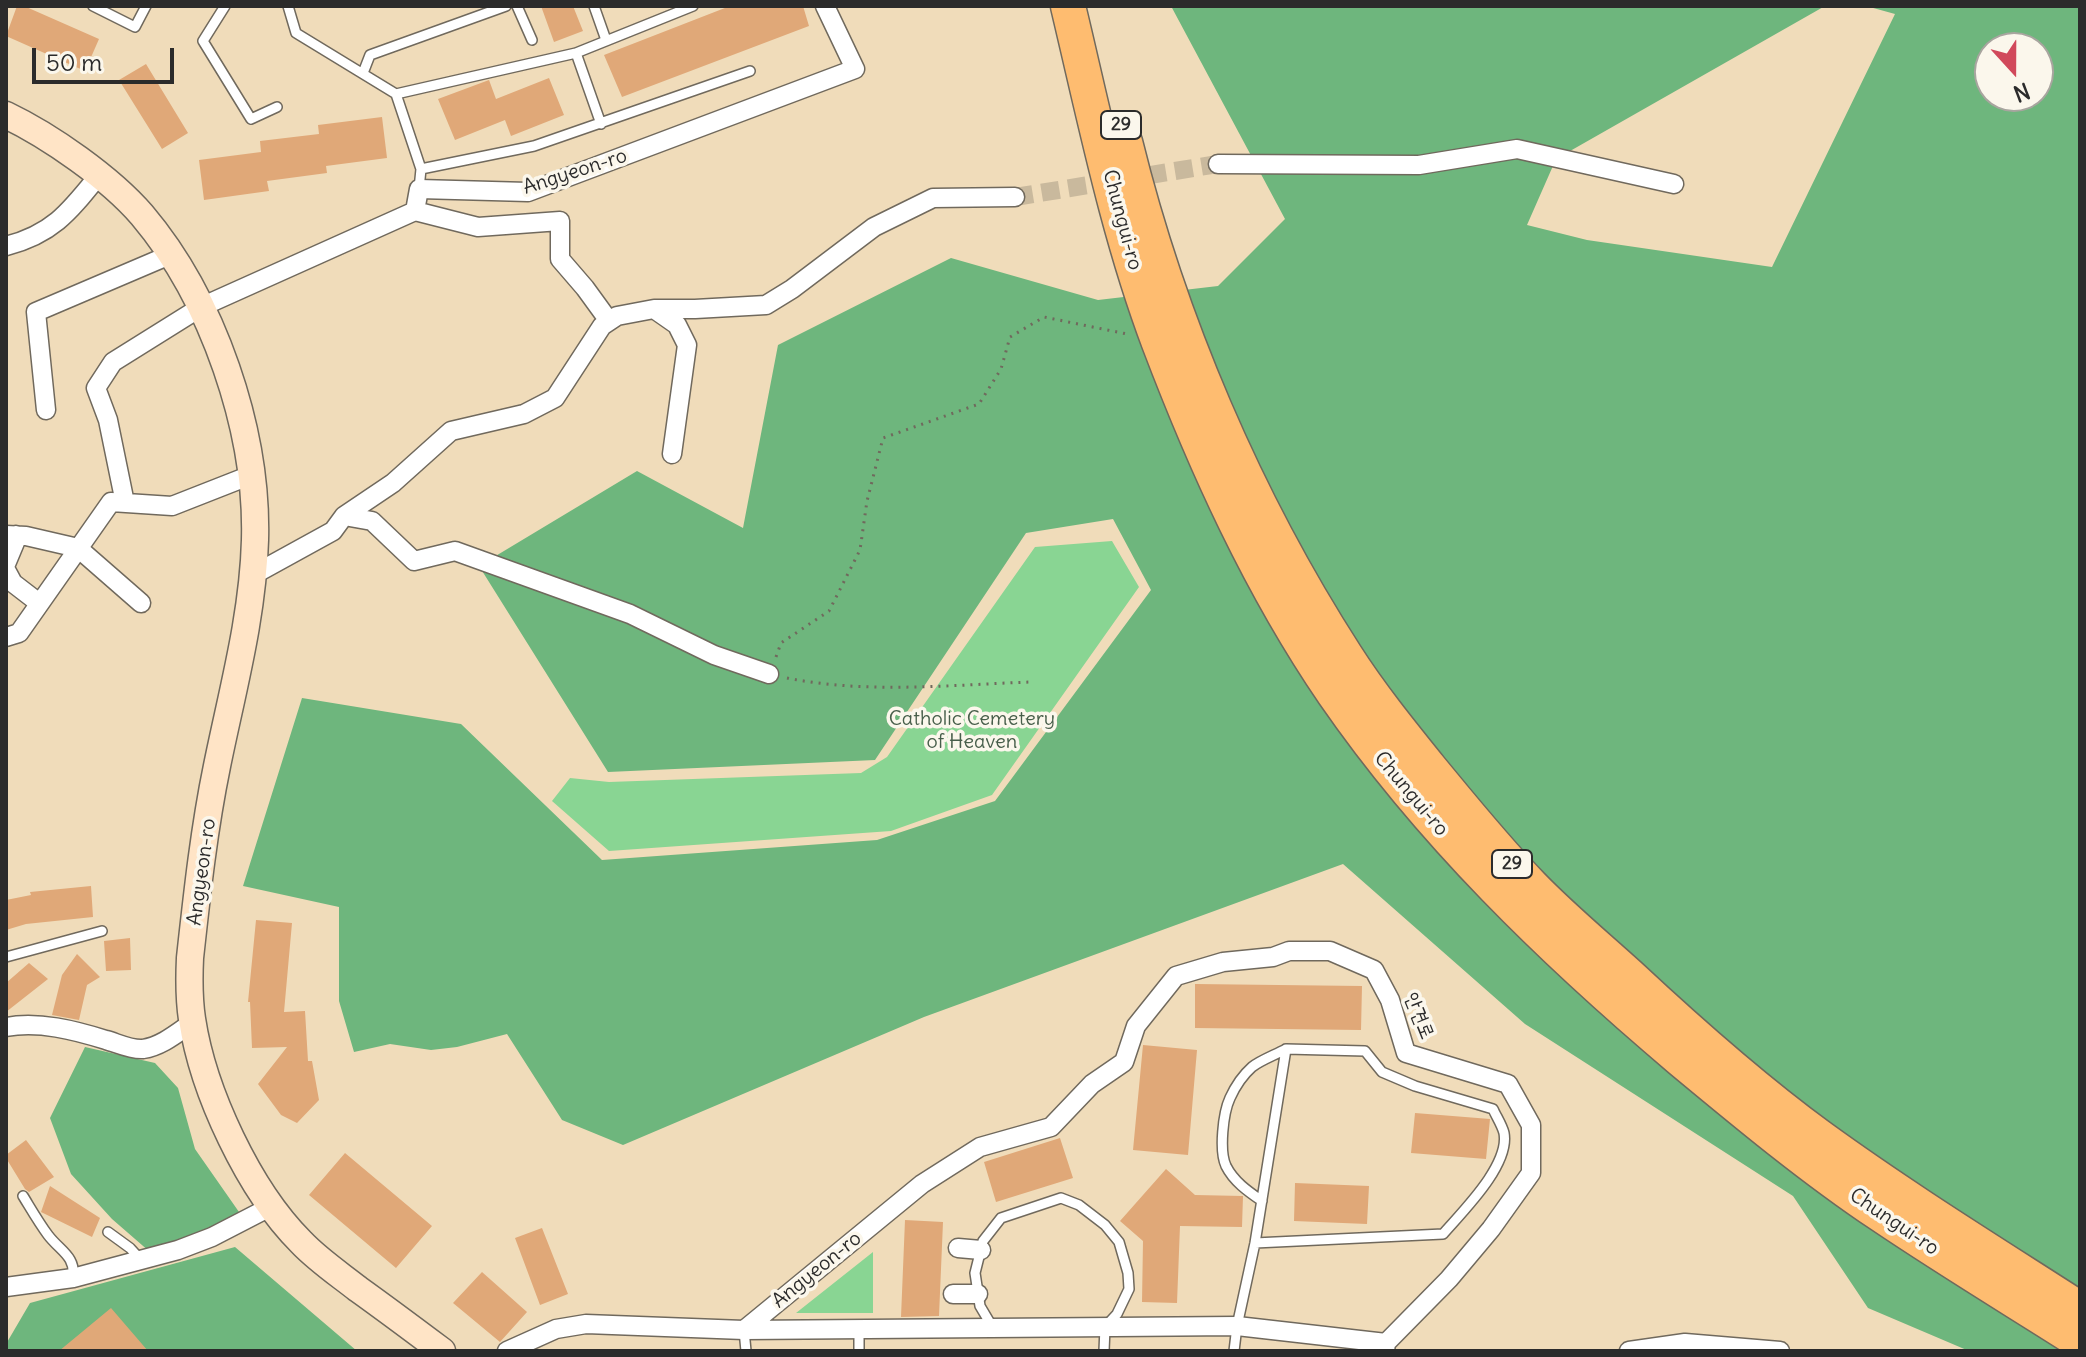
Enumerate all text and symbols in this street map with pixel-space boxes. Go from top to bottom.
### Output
scale bar [36,32,178,82]
north arrow [1974,32,2054,112]
text: 50 m [46,47,102,77]
text: N [2010,77,2034,108]
road number: 29 [1101,111,1141,139]
street label: Angyeon-ro [520,144,630,200]
street label: Chungui-ro [1097,167,1147,273]
park label: Catholic Cemetery of Heaven [889,707,1055,754]
street label: Chungui-ro [1369,747,1453,841]
street label: Angyeon-ro [183,817,221,927]
road number: 29 [1492,850,1532,878]
street label: 안견로 [1399,989,1439,1043]
street label: Chungui-ro [1845,1183,1943,1261]
street label: Angyeon-ro [767,1227,867,1313]

